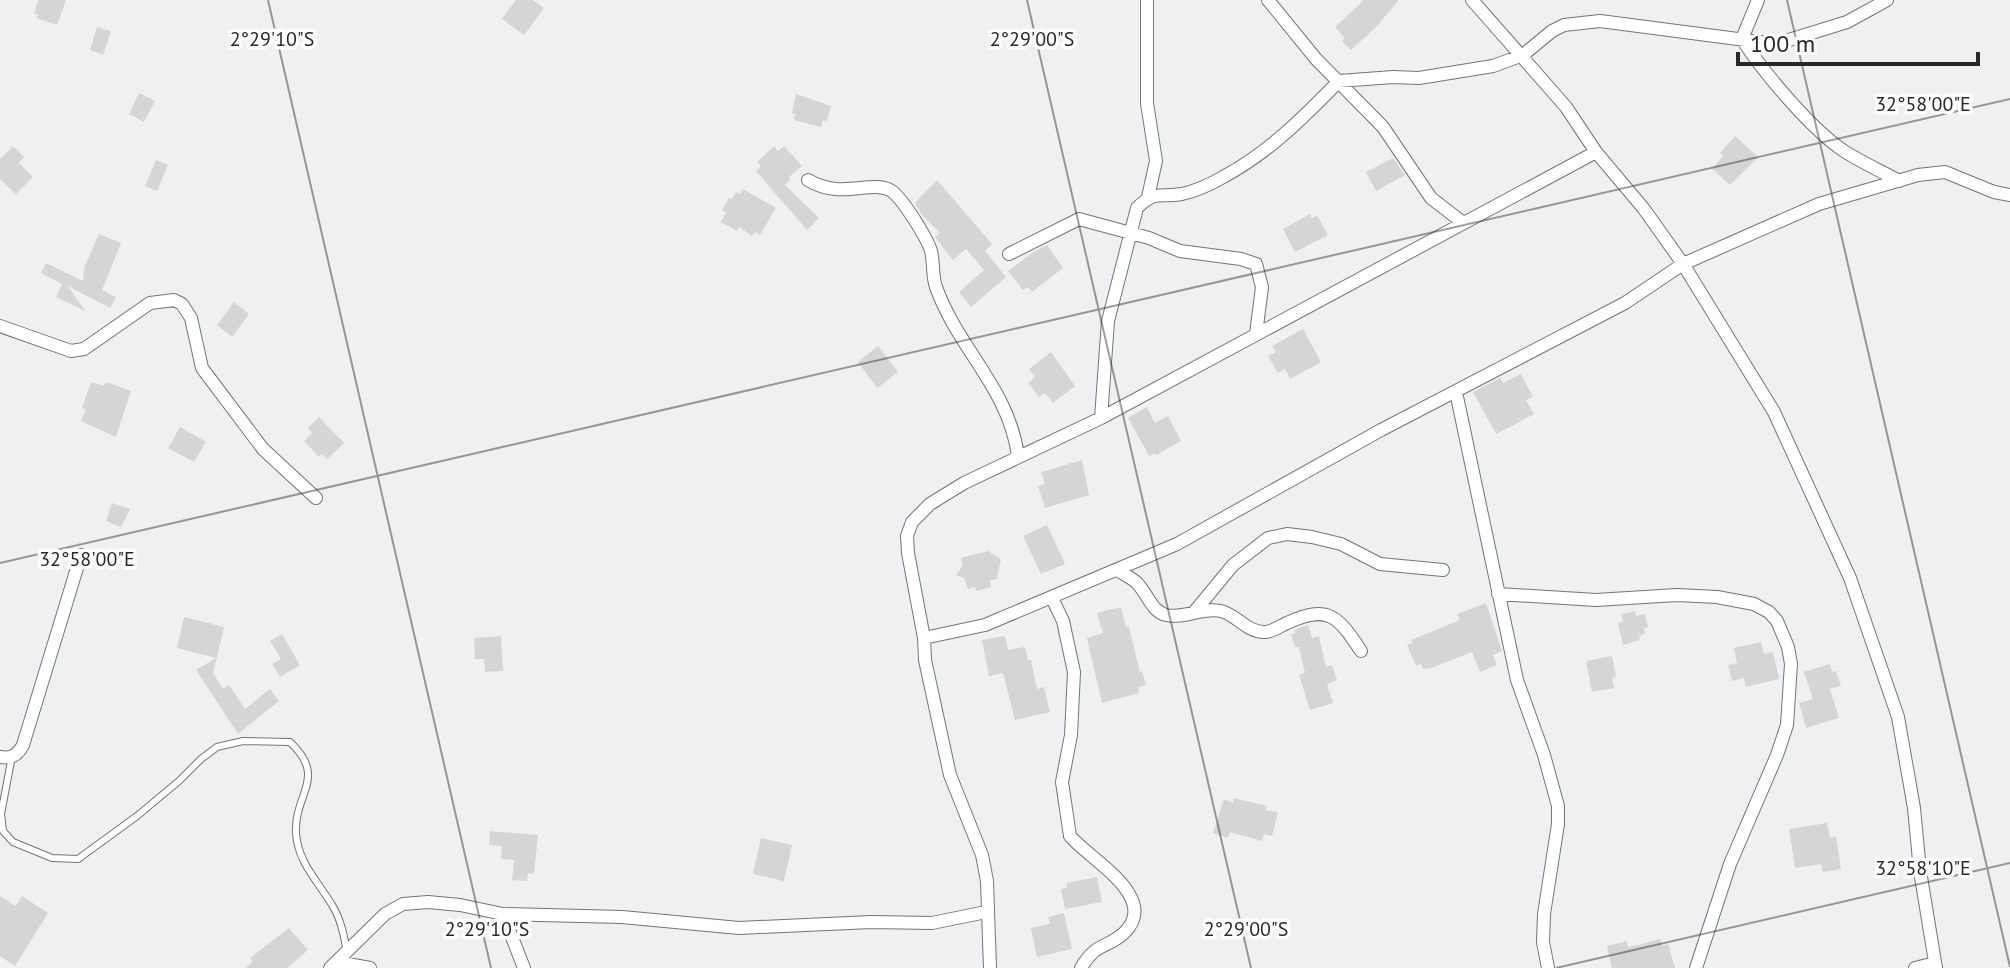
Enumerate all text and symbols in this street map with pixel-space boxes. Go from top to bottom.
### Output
scale bar [1738,16,1978,66]
text: 2°29'10"S [230,26,314,52]
text: 2°29'00"S [990,26,1074,52]
text: 100 m [1750,28,1815,59]
text: 32°58'00"E [1875,91,1971,117]
text: 32°58'00"E [39,546,135,572]
text: 32°58'10"E [1875,855,1971,881]
text: 2°29'10"S [445,916,529,942]
text: 2°29'00"S [1204,916,1288,942]

